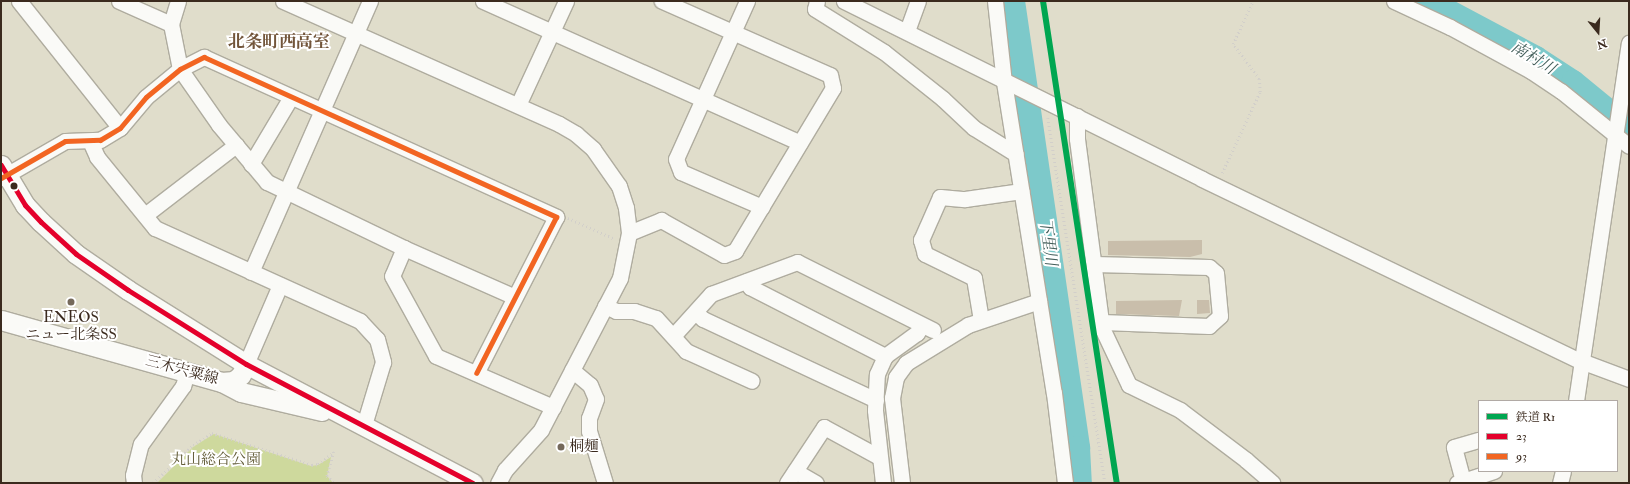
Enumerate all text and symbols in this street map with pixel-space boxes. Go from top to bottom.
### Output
north arrow [1578,12,1618,52]
district label: 北条町西高室 [228,32,330,52]
text: N [1595,36,1609,52]
water label: 南村川 [1507,37,1559,79]
unlabelled marker [9,181,19,191]
water label: 下里川 [1035,217,1061,267]
marker: ENEOS ニュー北条SS [66,297,76,307]
place label: ENEOS ニュー北条SS [25,308,117,343]
street label: 三木宍粟線 [143,352,221,388]
legend [1478,400,1618,472]
text: 鉄道 R1 [1516,410,1555,425]
text: 23 [1516,429,1527,444]
place label: 桐麺 [569,438,599,456]
marker: 桐麺 [556,442,566,452]
text: 93 [1516,449,1527,464]
park label: 丸山総合公園 [171,451,261,469]

